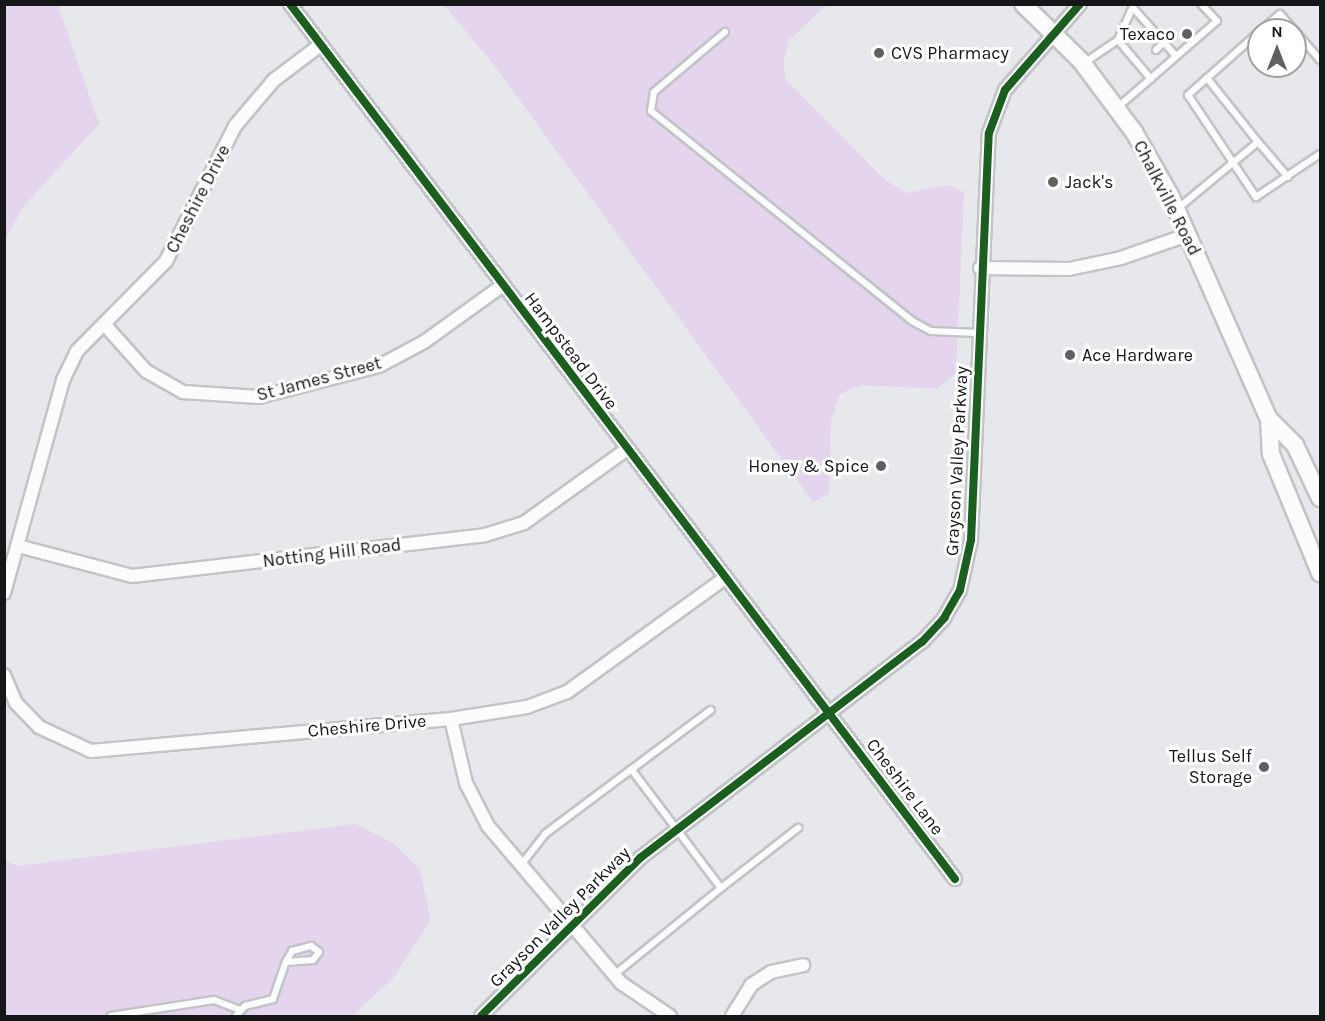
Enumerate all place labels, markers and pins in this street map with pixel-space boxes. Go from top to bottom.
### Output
place label: Texaco [1120,23,1175,45]
marker: Texaco [1180,27,1194,41]
place label: CVS Pharmacy [891,42,1009,64]
marker: CVS Pharmacy [872,46,886,60]
place label: Jack's [1065,171,1114,193]
marker: Jack's [1046,175,1060,189]
place label: Ace Hardware [1082,344,1193,366]
marker: Ace Hardware [1063,348,1077,362]
place label: Honey & Spice [748,455,869,477]
marker: Honey & Spice [874,459,888,473]
place label: Tellus Self Storage [1169,746,1252,789]
marker: Tellus Self Storage [1257,760,1271,774]

